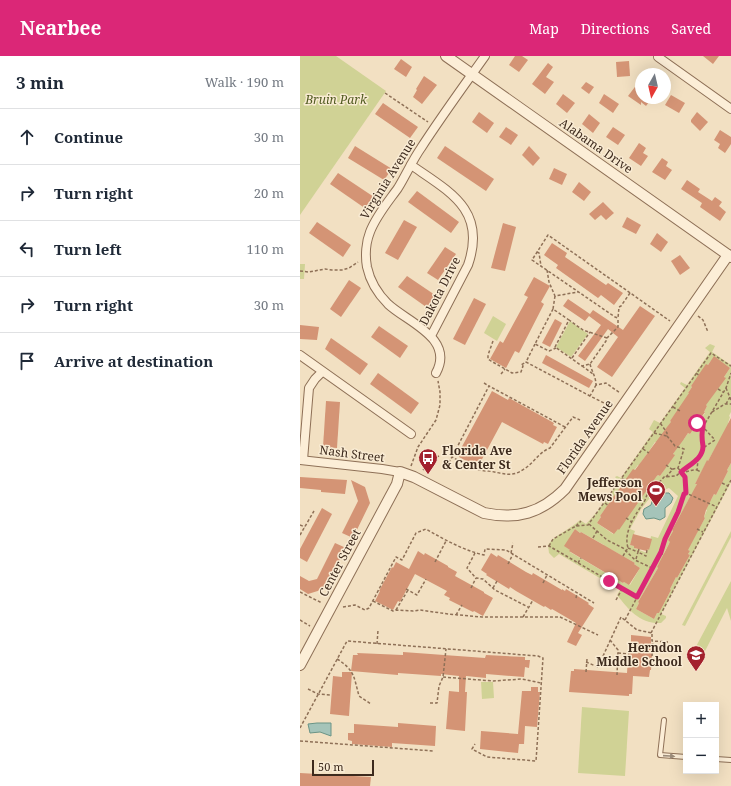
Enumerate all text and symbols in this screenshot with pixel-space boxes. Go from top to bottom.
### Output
text: Nearbee [20,15,101,41]
text: Map [529,19,559,38]
text: Directions [581,19,649,38]
text: Saved [671,19,711,38]
north arrow [635,68,671,104]
text: 3 min [16,71,64,94]
text: Walk · 190 m [205,73,284,91]
park label: Bruin Park [304,91,368,108]
street label: Alabama Drive [556,114,636,177]
icon: ahead [16,126,38,148]
text: Continue [54,127,123,147]
text: 30 m [254,128,284,146]
street label: Virginia Avenue [356,135,419,222]
icon: right [16,182,38,204]
text: Turn right [54,183,133,203]
text: 20 m [254,184,284,202]
icon: left [16,238,38,260]
text: Turn left [54,239,122,259]
text: 110 m [247,240,284,258]
street label: Dakota Drive [415,254,464,328]
icon: right [16,294,38,316]
text: Turn right [54,295,133,315]
text: 30 m [254,296,284,314]
icon: arrive [16,350,38,372]
text: Arrive at destination [54,351,213,371]
street label: Florida Avenue [553,396,617,477]
route start [688,414,706,432]
street label: Nash Street [318,441,386,466]
place label: Florida Ave & Center St [442,442,512,473]
bus stop icon: Florida Ave & Center St [417,447,439,475]
place label: Jefferson Mews Pool [578,474,643,505]
sports icon: Jefferson Mews Pool [645,479,667,507]
street label: Center Street [315,526,365,600]
route end [600,572,618,590]
place label: Herndon Middle School [596,639,683,670]
school or university icon: Herndon Middle School [685,644,707,672]
map controls [683,702,719,774]
button: + [683,702,719,738]
button: − [683,738,719,774]
one-way arrow [663,752,675,759]
scale bar [312,758,374,777]
text: 50 m [318,759,344,774]

